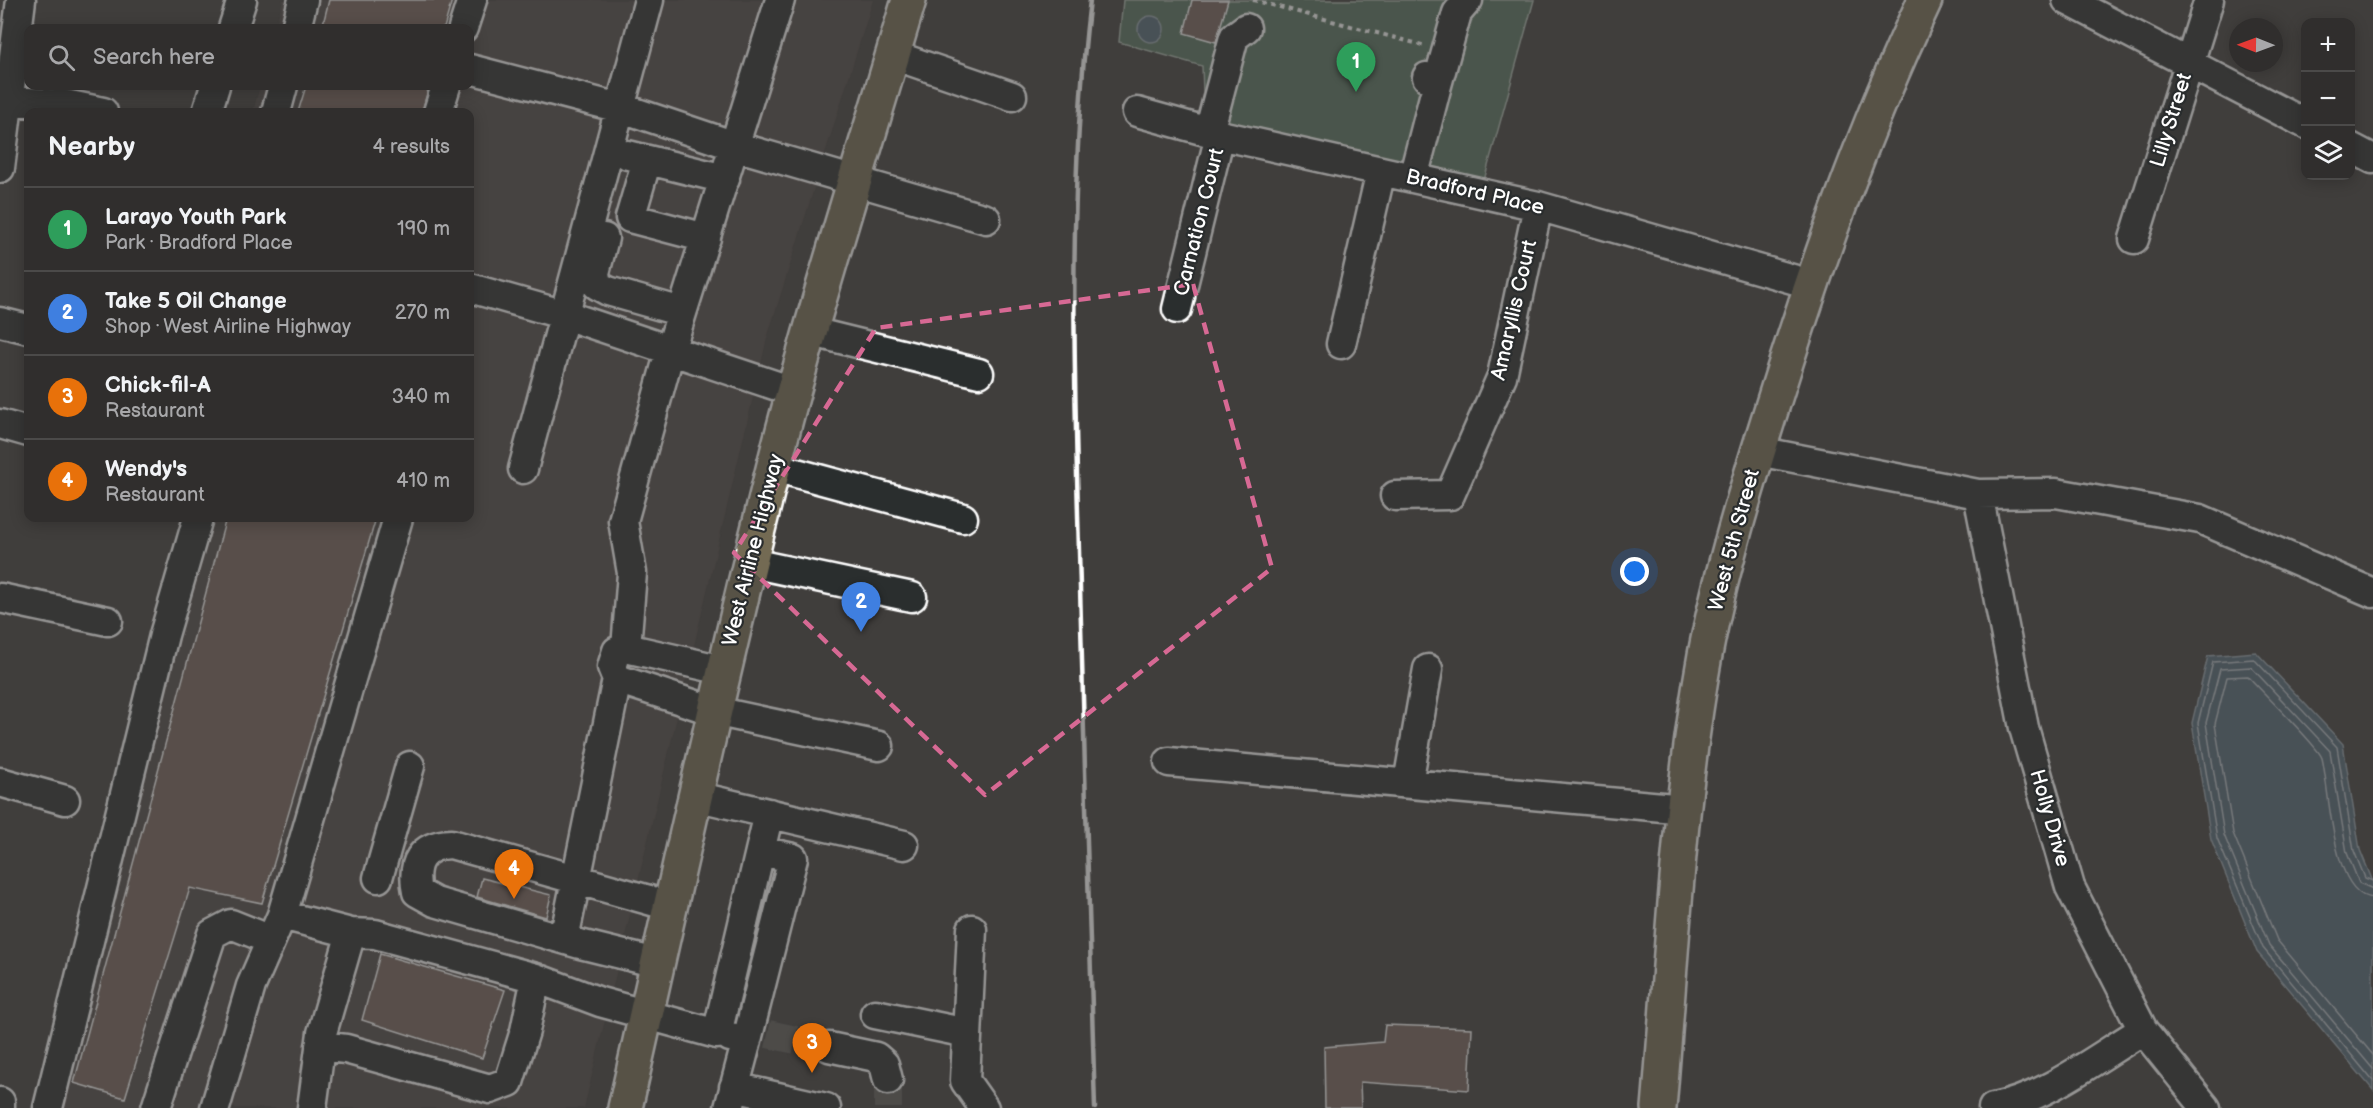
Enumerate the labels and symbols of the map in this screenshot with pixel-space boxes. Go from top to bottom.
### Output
north arrow [2229,18,2283,72]
pin: 1 [1336,42,1376,92]
street label: Lilly Street [2145,69,2197,170]
street label: Carnation Court [1169,145,1230,299]
street label: Bradford Place [1403,164,1547,220]
street label: Amaryllis Court [1486,237,1542,383]
street label: West Airline Highway [717,451,789,649]
street label: West 5th Street [1703,466,1765,614]
your location [1620,557,1649,586]
pin: 2 [842,582,880,632]
street label: Holly Drive [2024,767,2076,869]
pin: 4 [494,850,534,899]
pin: 3 [792,1024,832,1073]

